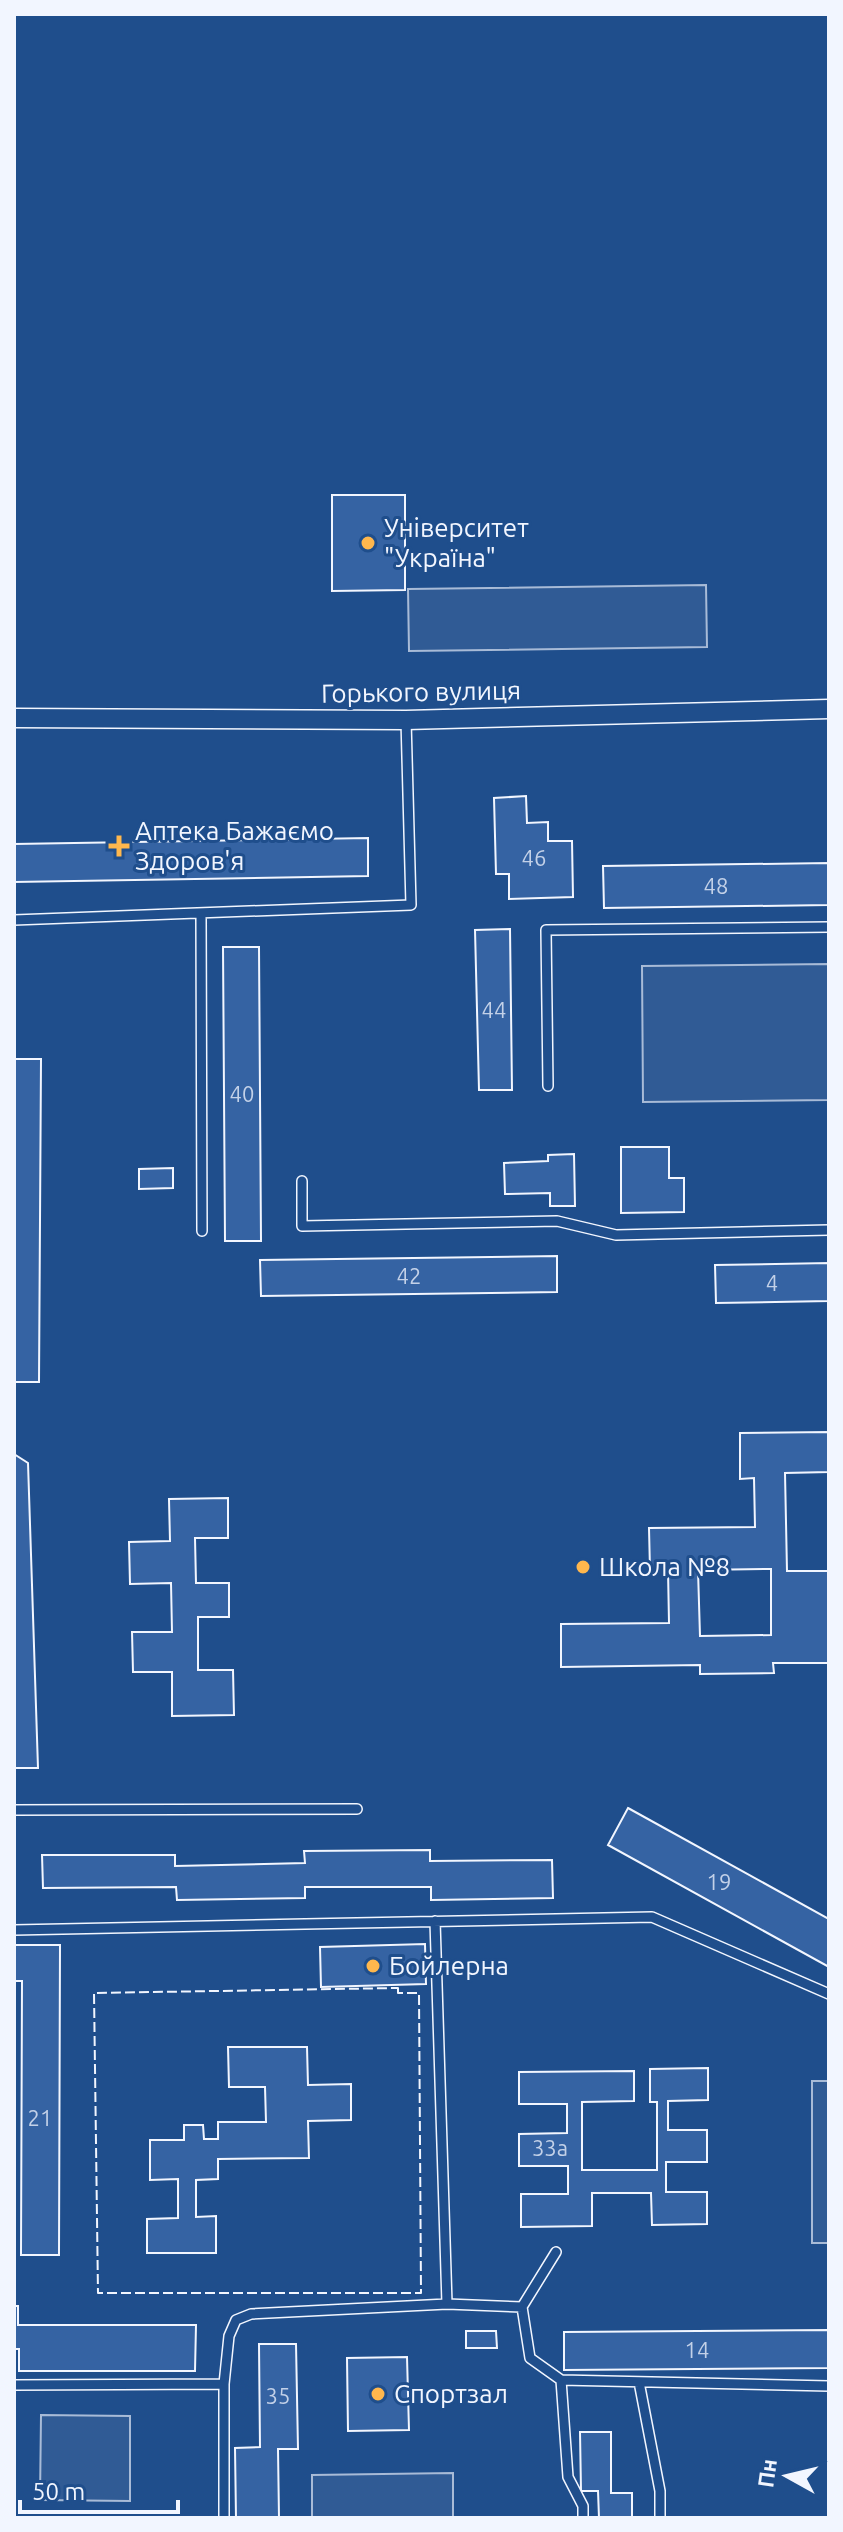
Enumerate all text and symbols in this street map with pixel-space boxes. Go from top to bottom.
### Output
place label: Університет "Україна" [384,513,529,572]
marker: Університет "Україна" [359,534,377,552]
street label: Горького вулиця [321,675,521,708]
place label: Аптека Бажаємо Здоров'я [135,816,334,875]
marker: Аптека Бажаємо Здоров'я [110,837,128,855]
house number: 46 [522,845,546,870]
house number: 48 [704,873,728,898]
house number: 44 [482,997,506,1022]
house number: 40 [230,1081,254,1106]
house number: 42 [397,1263,421,1288]
house number: 4 [766,1270,778,1295]
place label: Школа №8 [599,1552,730,1581]
marker: Школа №8 [574,1558,592,1576]
house number: 19 [707,1869,731,1894]
place label: Бойлерна [389,1951,509,1980]
marker: Бойлерна [364,1957,382,1975]
house number: 21 [28,2105,52,2130]
house number: 33а [532,2135,568,2160]
house number: 14 [685,2337,709,2362]
place label: Спортзал [394,2379,508,2408]
house number: 35 [266,2383,290,2408]
marker: Спортзал [369,2385,387,2403]
north arrow [747,2436,827,2516]
text: Пн [752,2457,781,2489]
scale bar [20,2464,178,2514]
text: 50 m [32,2478,85,2505]

